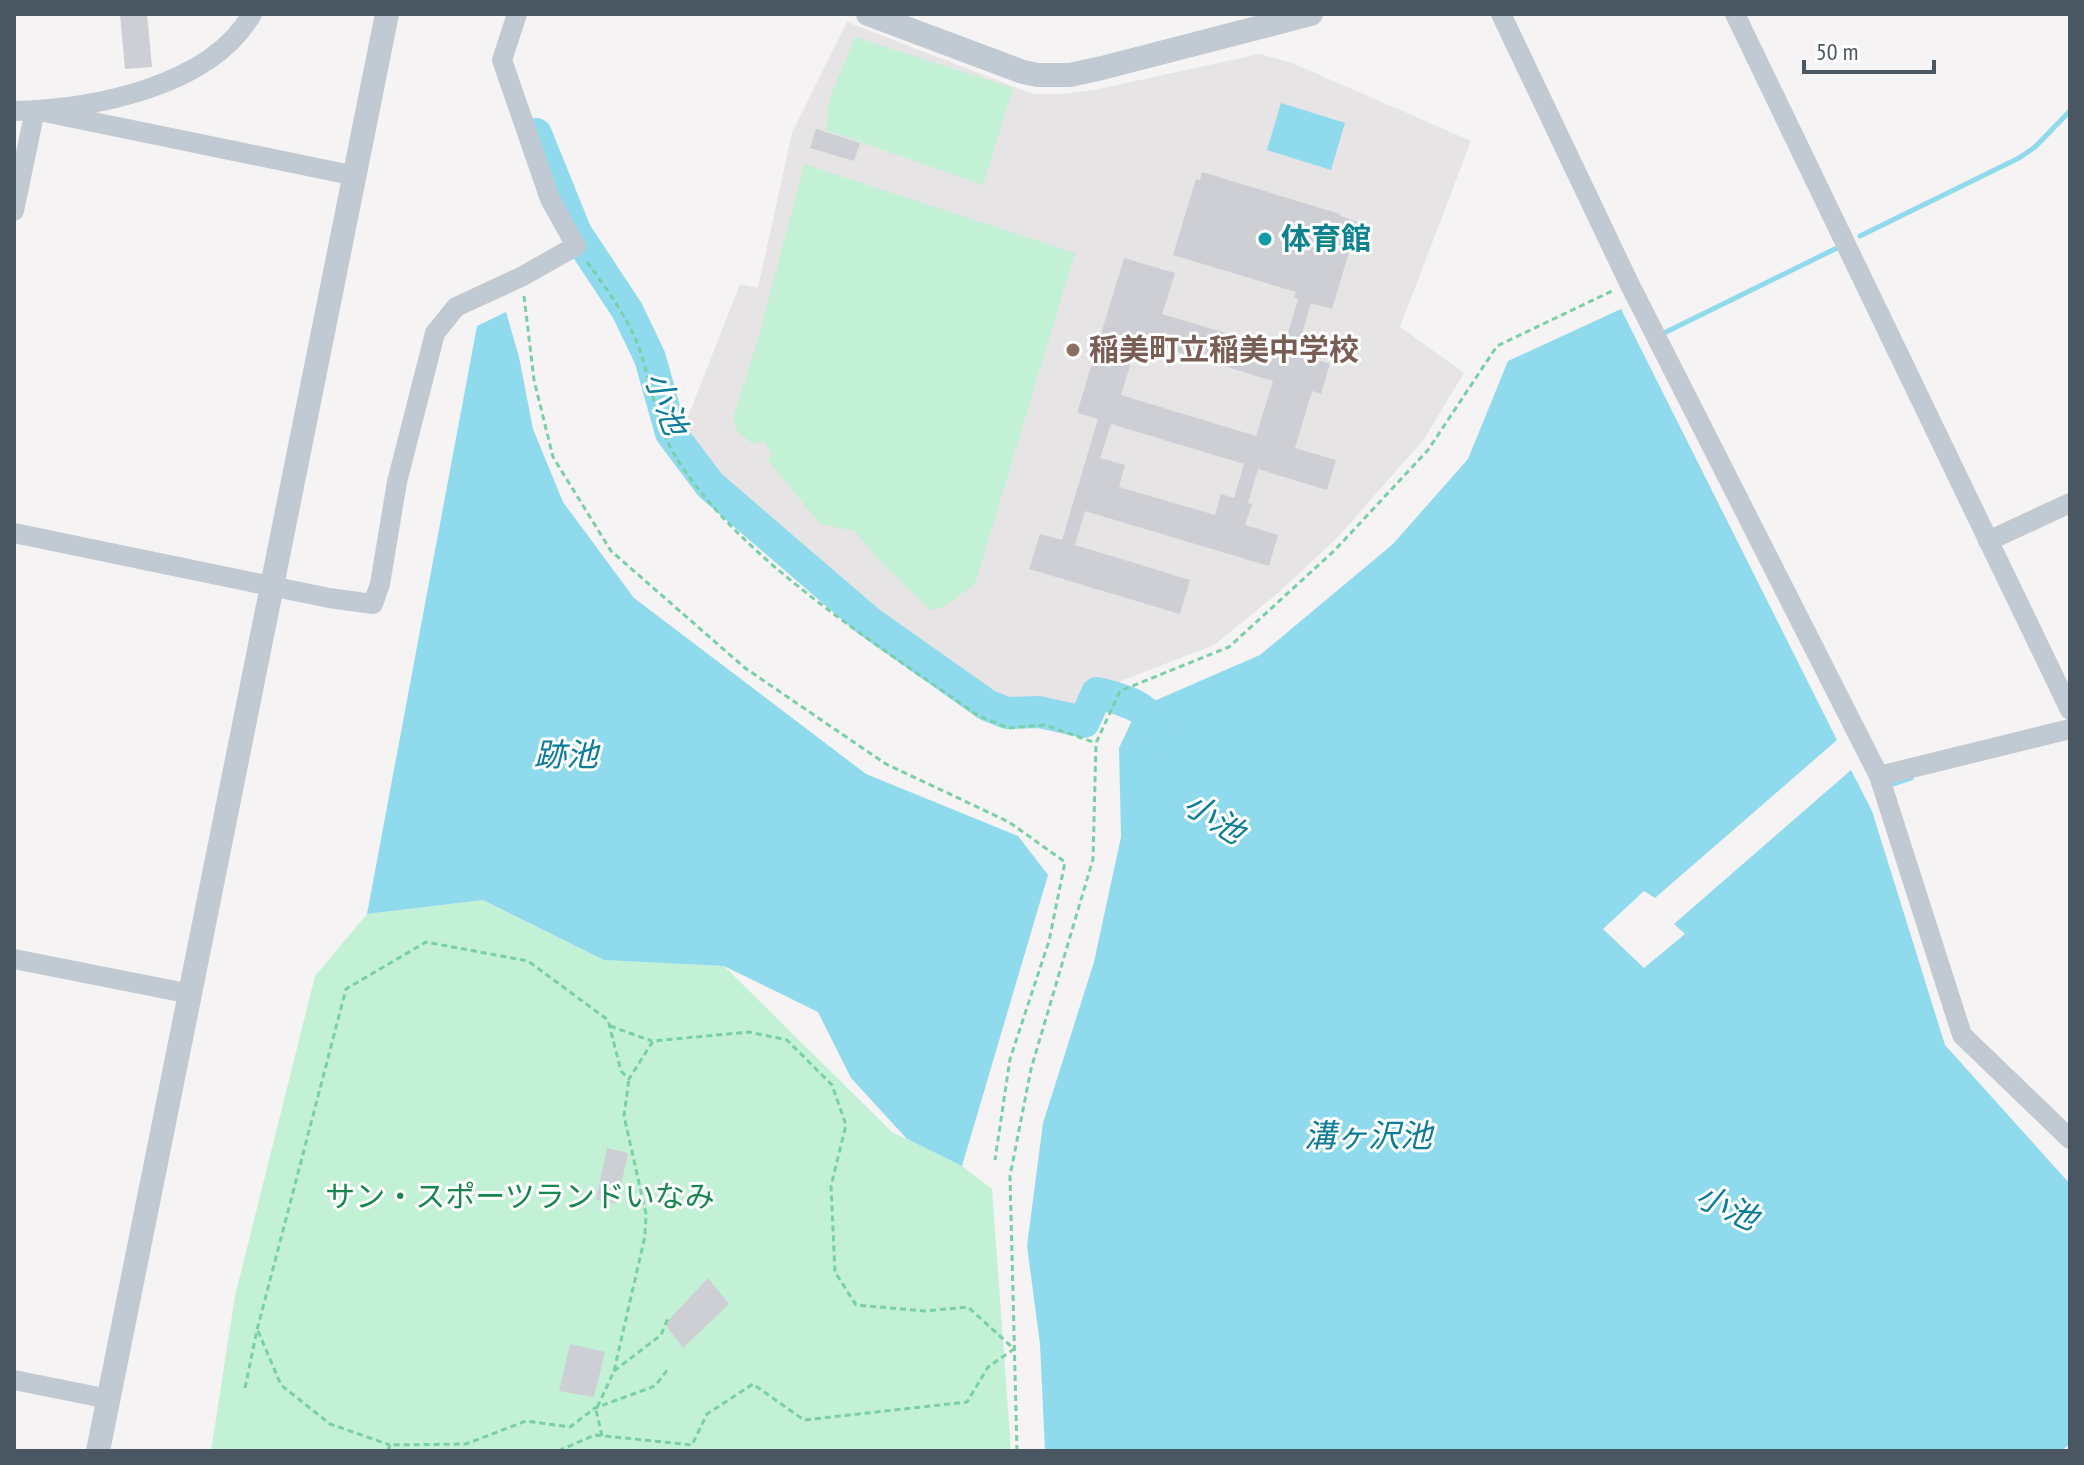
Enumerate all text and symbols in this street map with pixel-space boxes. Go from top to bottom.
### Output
scale bar [1804,24,1934,74]
text: 50 m [1816,36,1858,67]
place label: 体育館 [1281,218,1371,257]
marker: 体育館 [1256,230,1274,248]
place label: 稲美町立稲美中学校 [1089,329,1359,368]
marker: 稲美町立稲美中学校 [1064,341,1082,359]
water label: 小池 [636,365,699,443]
water label: 跡池 [534,733,601,775]
water label: 小池 [1176,782,1255,854]
water label: 溝ヶ沢池 [1304,1114,1435,1156]
water label: 小池 [1690,1174,1768,1240]
park label: サン・スポーツランドいなみ [325,1176,715,1215]

